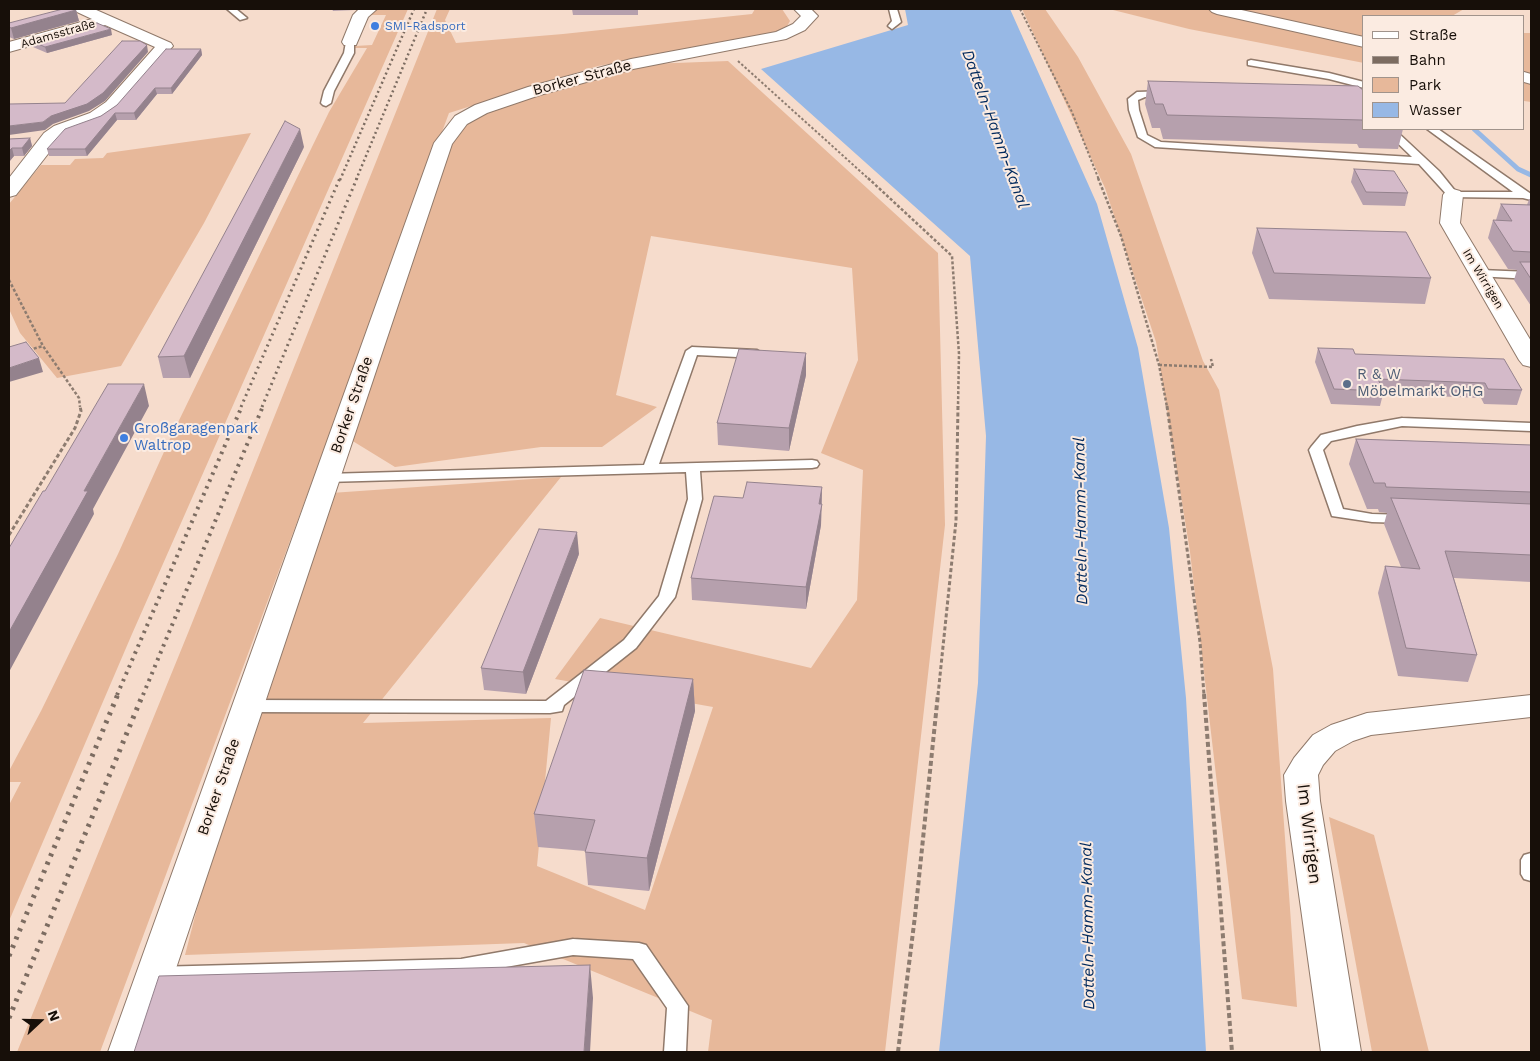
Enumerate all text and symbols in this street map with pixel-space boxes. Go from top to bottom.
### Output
legend [1362,15,1525,130]
street label: Adamsstraße [19,16,97,52]
place label: SMI-Radsport [385,19,466,33]
marker: SMI-Radsport [369,20,381,32]
text: Straße [1409,26,1457,44]
water label: Datteln-Hamm-Kanal [957,47,1033,211]
text: Bahn [1409,51,1446,69]
street label: Borker Straße [531,56,633,100]
text: Park [1409,76,1441,94]
text: Wasser [1409,101,1462,119]
street label: Im Wirrigen [1459,246,1507,312]
street label: Borker Straße [327,354,377,456]
place label: R & W Möbelmarkt OHG [1357,366,1483,401]
marker: R & W Möbelmarkt OHG [1341,378,1353,390]
place label: Großgaragenpark Waltrop [134,420,258,455]
marker: Großgaragenpark Waltrop [118,432,130,444]
water label: Datteln-Hamm-Kanal [1070,437,1092,605]
street label: Borker Straße [194,736,244,838]
street label: Im Wirrigen [1292,782,1326,886]
water label: Datteln-Hamm-Kanal [1077,842,1099,1010]
north arrow [15,996,65,1046]
text: N [45,1008,63,1023]

